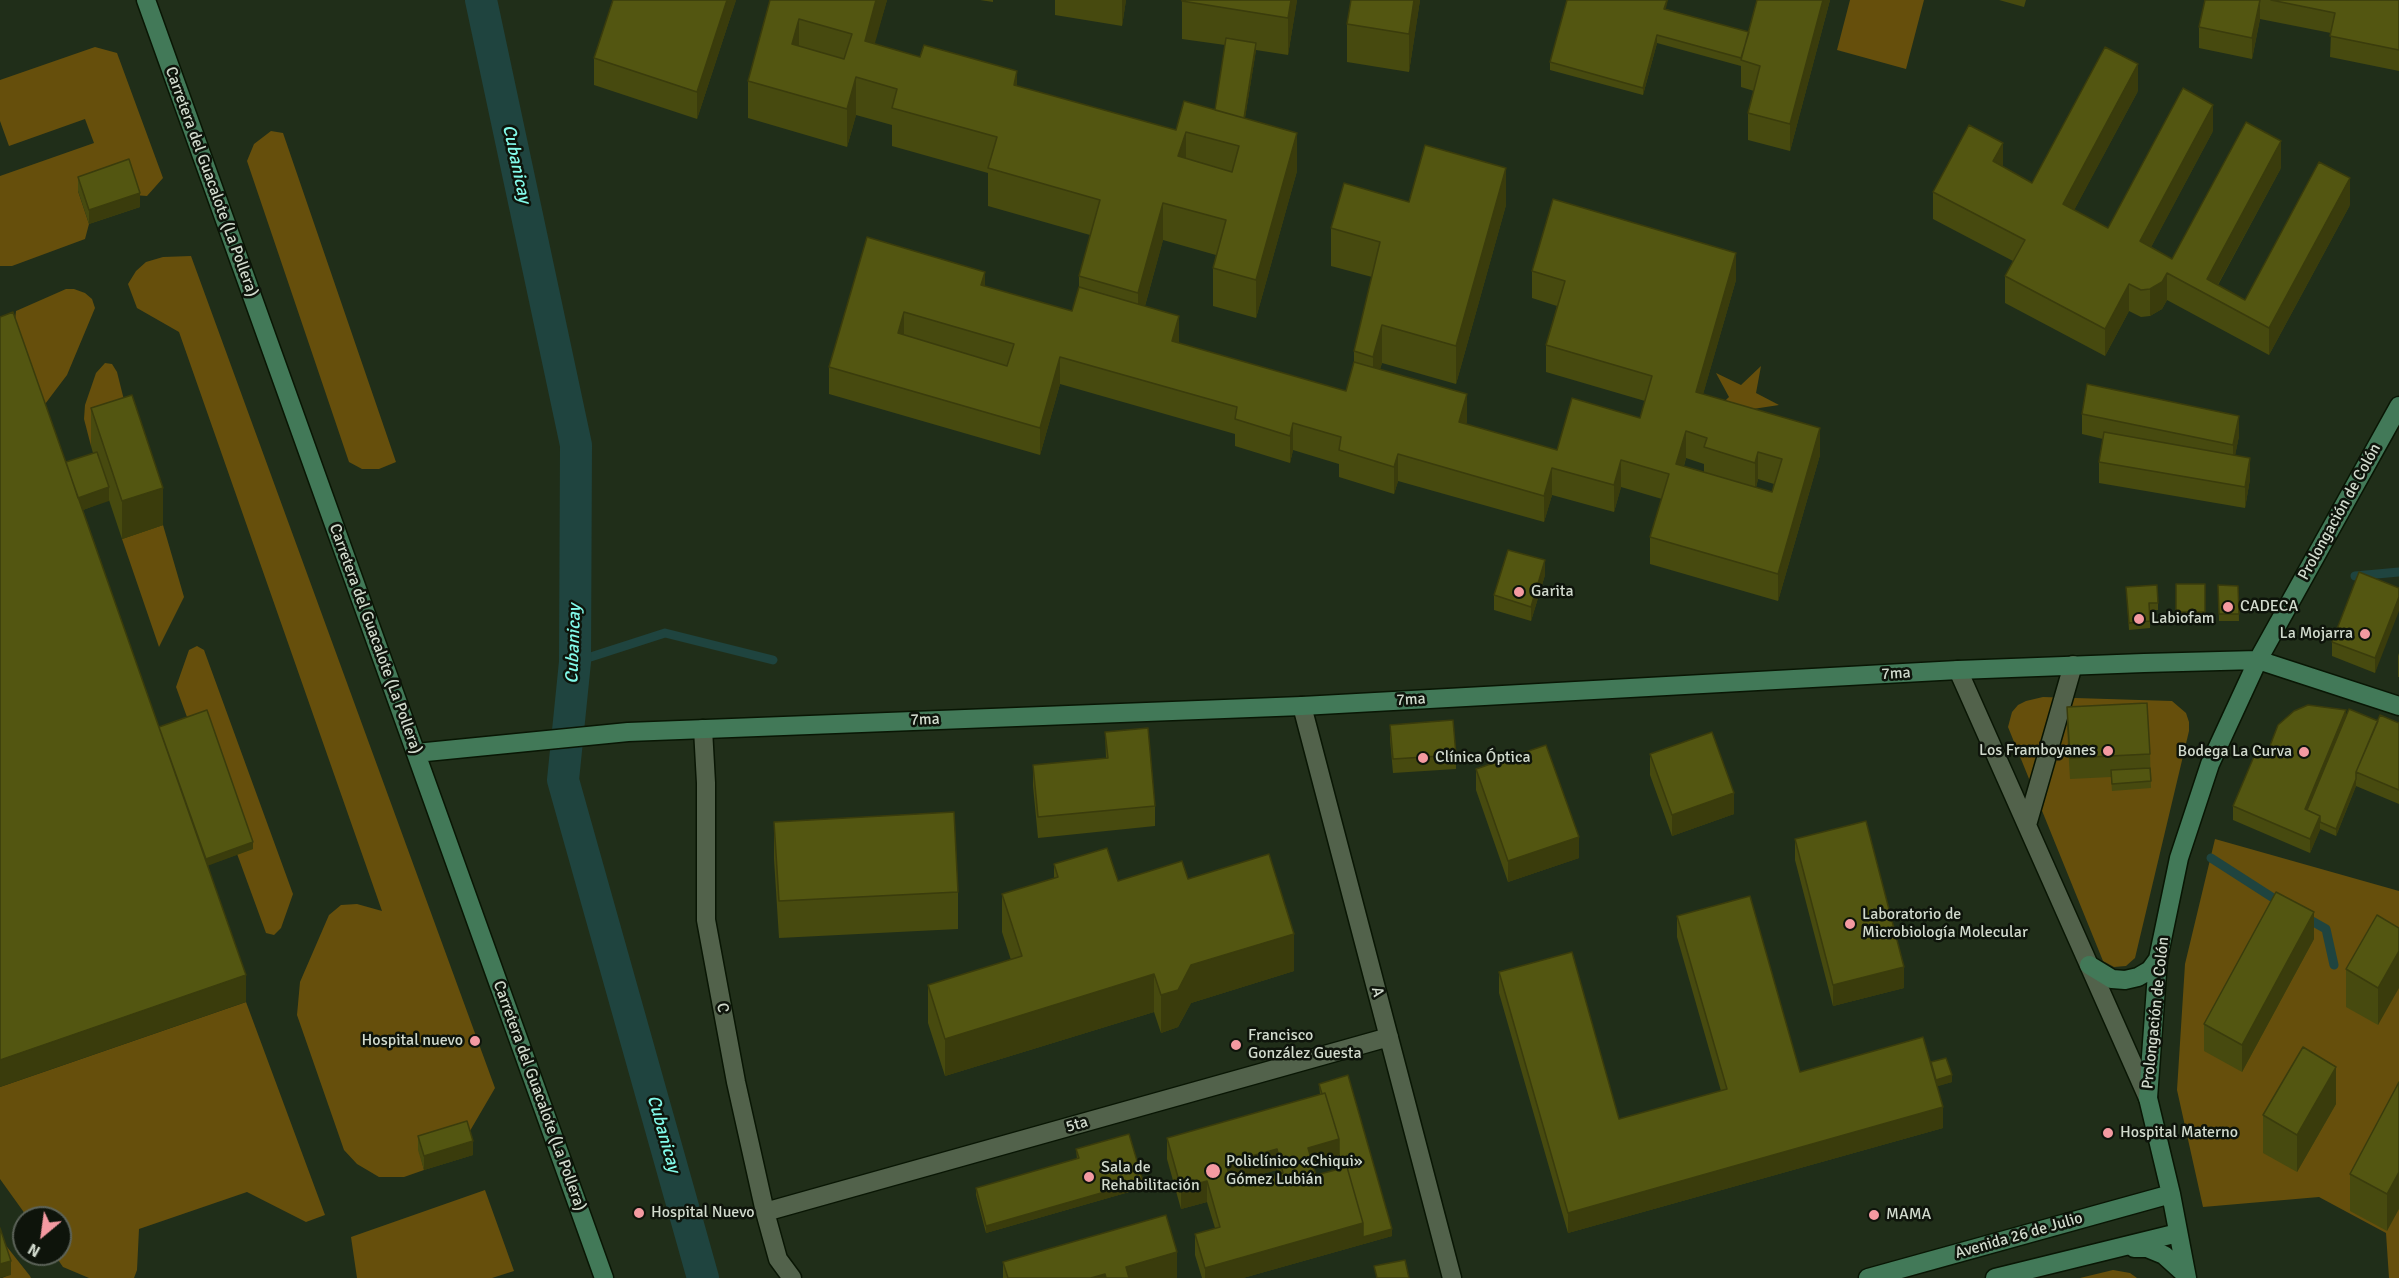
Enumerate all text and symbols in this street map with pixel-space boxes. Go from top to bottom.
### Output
street label: Carretera del Guacalote (La Pollera) [160,64,262,300]
water label: Cubanicay [497,123,535,205]
street label: Prolongación de Colón [2295,440,2385,584]
street label: Carretera del Guacalote (La Pollera) [324,521,426,757]
place label: Garita [1531,582,1574,602]
marker: Garita [1512,585,1526,599]
place label: CADECA [2240,597,2298,617]
marker: CADECA [2221,600,2235,614]
water label: Cubanicay [562,604,586,684]
place label: Labiofam [2151,609,2215,629]
marker: Labiofam [2132,612,2146,626]
place label: La Mojarra [2280,624,2353,644]
marker: La Mojarra [2358,627,2372,641]
street label: 7ma [1881,664,1911,684]
street label: 7ma [1396,690,1426,710]
street label: 7ma [910,710,940,730]
place label: Los Framboyanes [1979,741,2096,761]
place label: Bodega La Curva [2178,742,2292,762]
marker: Los Framboyanes [2101,744,2115,758]
marker: Bodega La Curva [2297,745,2311,759]
place label: Clínica Óptica [1435,748,1531,768]
marker: Clínica Óptica [1416,751,1430,765]
place label: Laboratorio de Microbiología Molecular [1862,905,2028,943]
marker: Laboratorio de Microbiología Molecular [1843,917,1857,931]
street label: Prolongación de Colón [2138,936,2174,1090]
street label: Carretera del Guacalote (La Pollera) [488,978,590,1214]
street label: A [1367,985,1387,999]
street label: C [712,1001,732,1015]
place label: Francisco González Guesta [1248,1026,1362,1064]
place label: Hospital nuevo [362,1031,463,1051]
marker: Hospital nuevo [468,1034,482,1048]
marker: Francisco González Guesta [1229,1038,1243,1052]
water label: Cubanicay [642,1093,684,1175]
street label: 5ta [1064,1113,1090,1137]
place label: Hospital Materno [2120,1123,2238,1143]
marker: Hospital Materno [2101,1126,2115,1140]
place label: Policlínico «Chiqui» Gómez Lubián [1226,1152,1363,1190]
place label: Sala de Rehabilitación [1101,1158,1200,1196]
marker: Policlínico «Chiqui» Gómez Lubián [1204,1162,1222,1180]
marker: Sala de Rehabilitación [1082,1170,1096,1184]
place label: Hospital Nuevo [651,1203,755,1223]
place label: MAMA [1886,1205,1931,1225]
north arrow [12,1206,72,1266]
marker: Hospital Nuevo [632,1206,646,1220]
marker: MAMA [1867,1208,1881,1222]
street label: Avenida 26 de Julio [1953,1209,2085,1263]
text: N [25,1239,44,1261]

